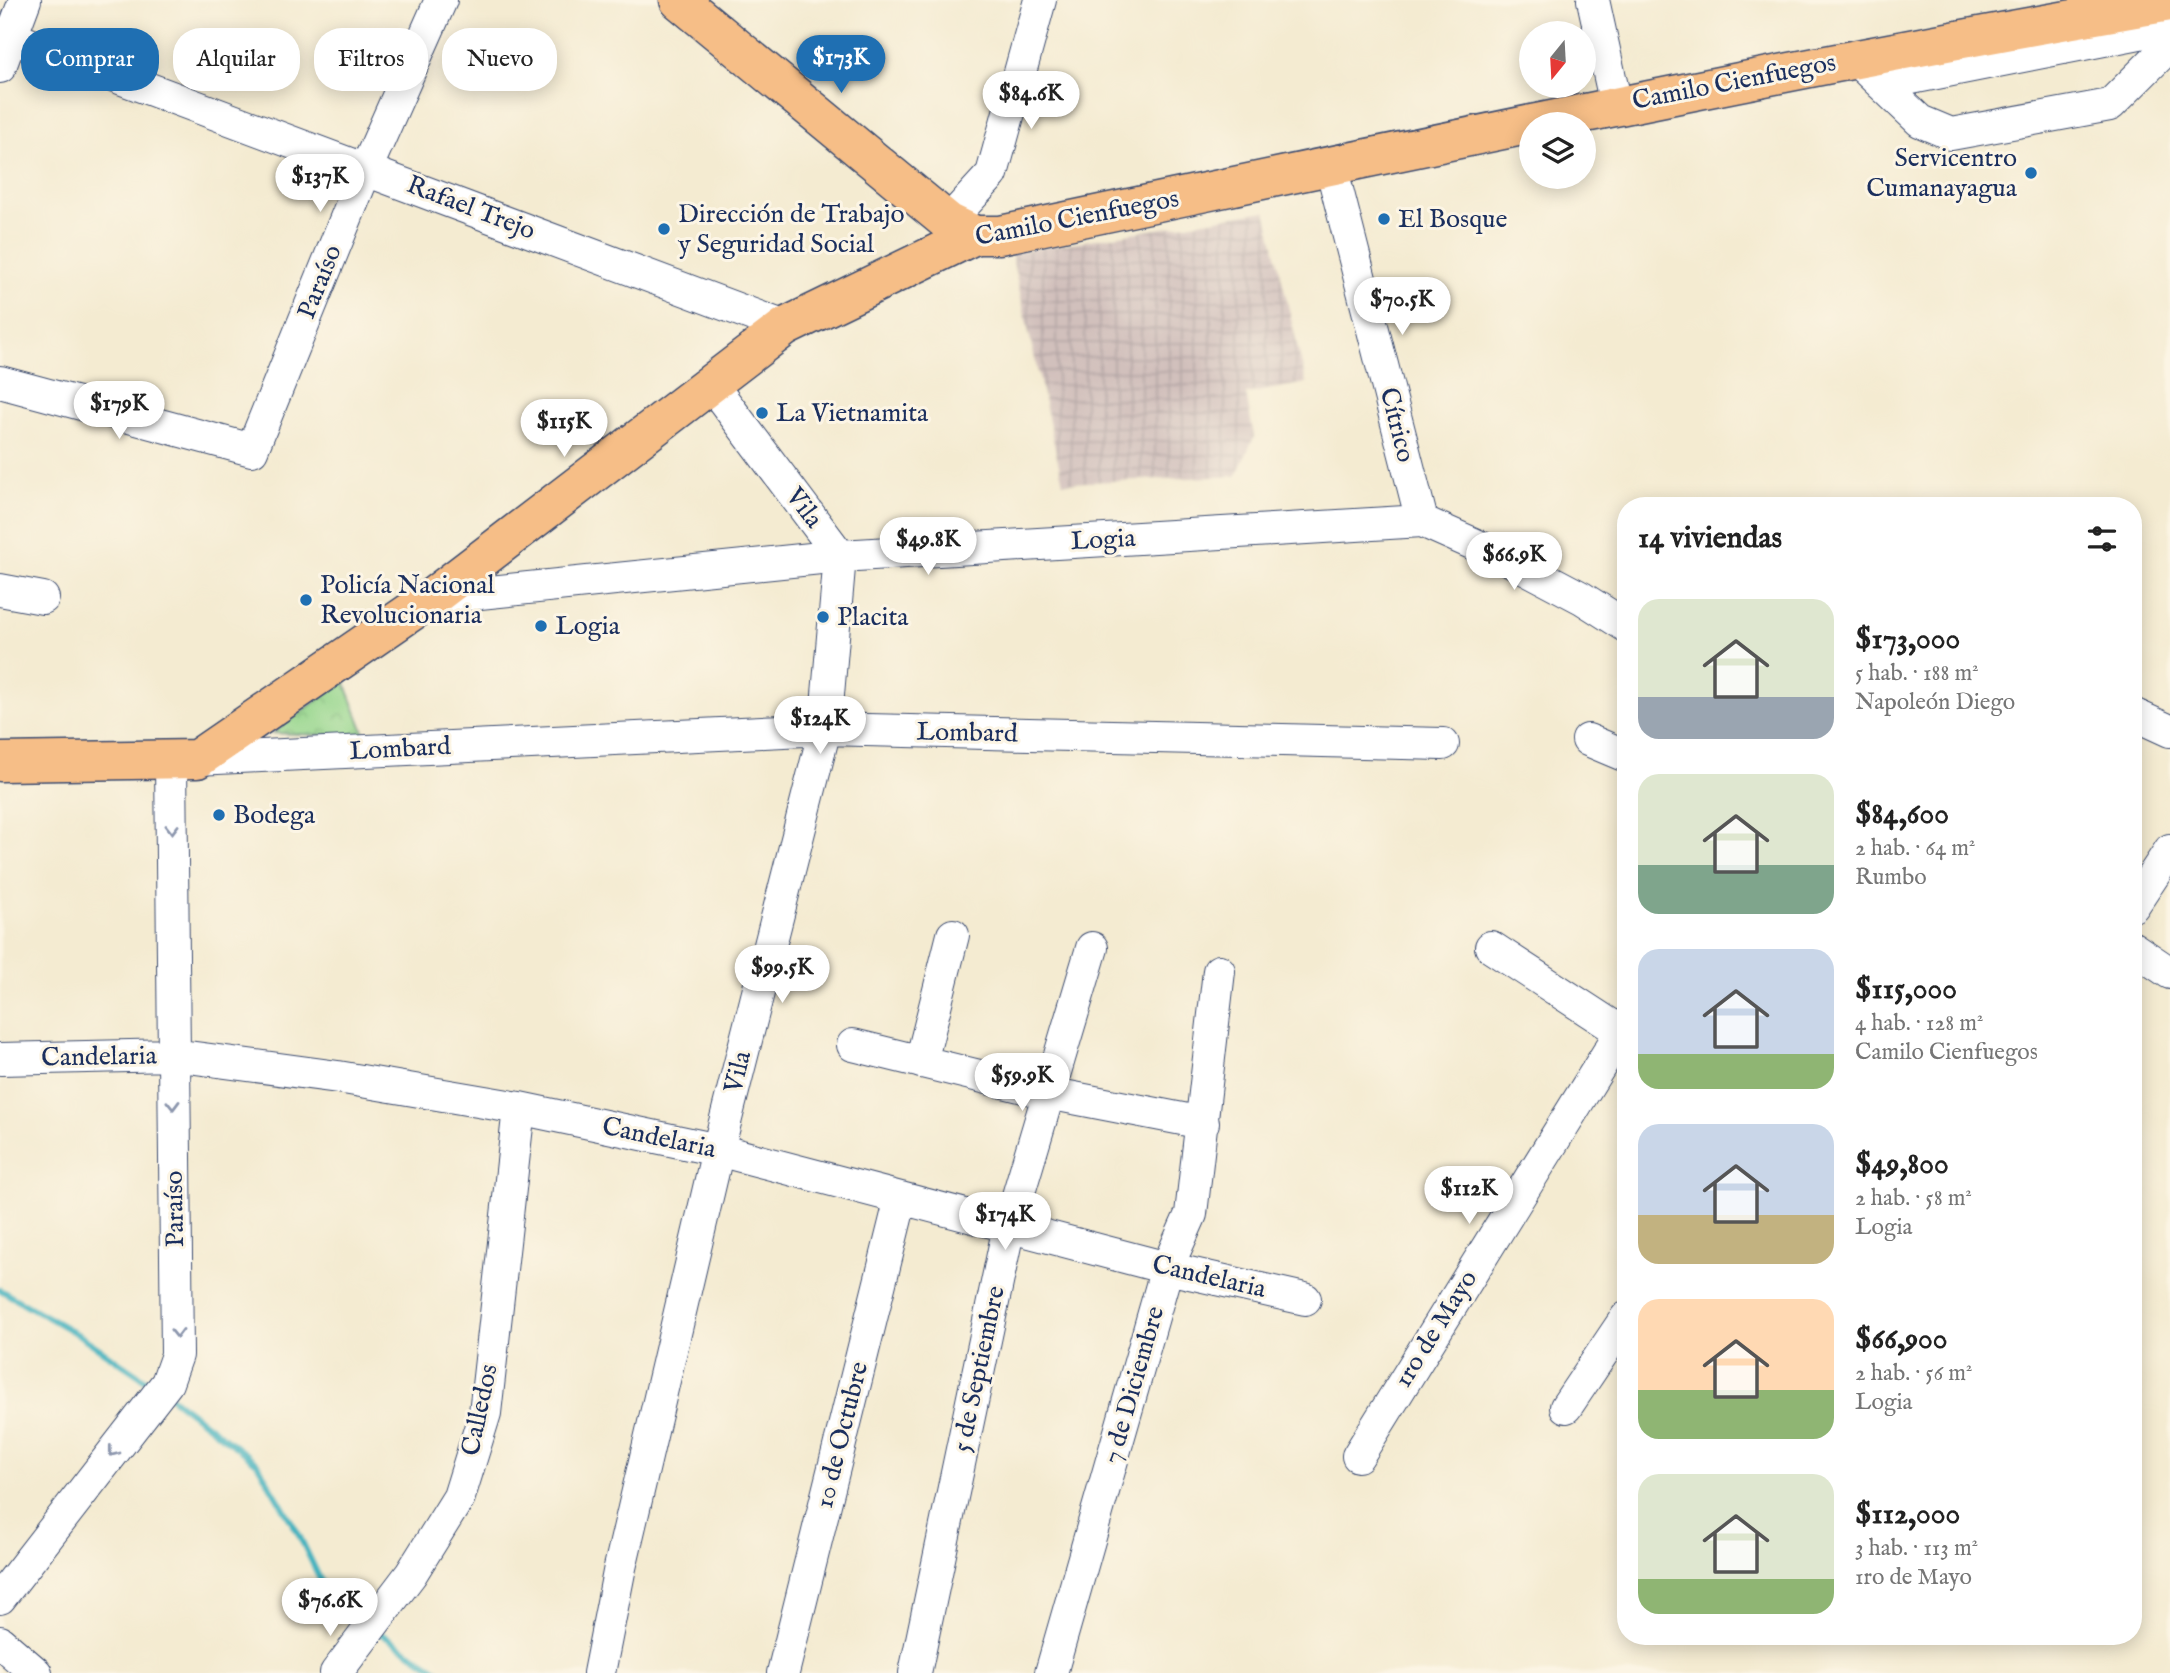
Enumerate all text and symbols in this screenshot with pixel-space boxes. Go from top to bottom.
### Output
north arrow [1519,21,1596,98]
map controls [1519,21,1596,189]
chip: Comprar [21,28,159,91]
chip: Alquilar [173,28,300,91]
chip: Filtros [314,28,428,91]
chip: Nuevo [442,28,557,91]
pin: $173K [792,36,890,95]
text: $173K [812,43,870,72]
street label: Camilo Cienfuegos [1629,46,1839,118]
pin: $84.6K [974,72,1088,131]
text: $84.6K [999,79,1063,108]
button: layers [1519,112,1596,189]
place label: Servicentro Cumanayagua [1866,142,2018,205]
pin: $137K [271,154,369,214]
text: $137K [291,162,349,191]
marker: Servicentro Cumanayagua [2023,165,2039,181]
street label: Rafael Trejo [402,168,540,248]
street label: Camilo Cienfuegos [972,182,1182,254]
place label: Dirección de Trabajo y Seguridad Social [677,198,904,261]
place label: El Bosque [1398,203,1508,236]
marker: El Bosque [1376,211,1392,227]
marker: Dirección de Trabajo y Seguridad Social [656,221,672,237]
street label: Paraíso [290,240,350,324]
pin: $70.5K [1345,278,1459,337]
text: $70.5K [1370,285,1434,314]
pin: $179K [70,382,168,441]
street label: Cítrico [1372,384,1422,466]
text: $179K [90,389,148,418]
place label: La Vietnamita [776,397,929,430]
pin: $115K [515,400,613,459]
marker: La Vietnamita [754,405,770,421]
text: $115K [537,407,591,436]
street label: Vila [777,480,830,535]
pin: $49.8K [871,518,985,577]
text: 14 viviendas [1638,520,1782,558]
icon: filters [2083,520,2121,558]
street label: Logia [1070,522,1137,558]
text: $49.8K [896,525,960,554]
pin: $66.9K [1457,532,1571,592]
text: $66.9K [1482,540,1546,569]
place label: Policía Nacional Revolucionaria [320,569,495,632]
marker: Policía Nacional Revolucionaria [298,592,314,608]
place label: Placita [837,601,909,634]
marker: Placita [815,609,831,625]
place label: Logia [555,610,621,643]
marker: Logia [533,618,549,634]
text: $173,000 [1855,621,1960,659]
icon: home [1694,627,1778,711]
text: 5 hab. · 188 m² [1855,659,1979,688]
text: Napoleón Diego [1855,688,2015,717]
pin: $124K [771,696,869,756]
text: $124K [790,704,850,733]
street label: Lombard [916,716,1018,750]
street label: Lombard [349,730,452,768]
text: $84,600 [1855,796,1949,834]
place label: Bodega [233,799,316,832]
icon: home [1694,802,1778,886]
marker: Bodega [211,807,227,823]
one-way arrow [164,824,180,835]
text: 2 hab. · 64 m² [1855,834,1976,863]
text: Rumbo [1855,863,1927,892]
pin: $99.5K [725,946,839,1005]
text: $99.5K [751,953,813,982]
text: $115,000 [1855,971,1957,1009]
icon: home [1694,977,1778,1061]
text: 4 hab. · 128 m² [1855,1009,1983,1038]
text: Camilo Cienfuegos [1855,1038,2038,1067]
street label: Candelaria [41,1039,158,1075]
street label: Vila [717,1047,759,1097]
pin: $59.9K [965,1054,1079,1113]
text: $59.9K [991,1061,1053,1090]
one-way arrow [166,1100,181,1111]
street label: Candelaria [599,1110,720,1166]
text: $49,800 [1855,1146,1949,1184]
icon: home [1694,1152,1778,1236]
pin: $112K [1420,1166,1518,1226]
street label: Paraíso [158,1170,192,1248]
text: $112K [1440,1174,1498,1203]
text: 2 hab. · 58 m² [1855,1184,1972,1213]
pin: $174K [956,1192,1054,1252]
text: $174K [975,1200,1035,1229]
text: Logia [1855,1213,1913,1242]
street label: Candelaria [1149,1248,1270,1306]
street label: 1ro de Mayo [1387,1264,1485,1394]
street label: 5 de Septiembre [945,1283,1013,1455]
street label: 7 de Diciembre [1096,1302,1172,1468]
text: $66,900 [1855,1321,1947,1359]
icon: home [1694,1327,1778,1411]
one-way arrow [169,1328,185,1338]
street label: 10 de Octubre [808,1358,876,1512]
text: 2 hab. · 56 m² [1855,1359,1973,1388]
street label: Calledos [454,1361,506,1459]
text: Logia [1855,1388,1913,1417]
one-way arrow [109,1444,122,1457]
text: $112,000 [1855,1496,1960,1534]
icon: home [1694,1502,1778,1586]
text: 3 hab. · 113 m² [1855,1534,1978,1563]
text: 1ro de Mayo [1855,1563,1972,1592]
pin: $76.6K [273,1578,387,1638]
text: $76.6K [298,1586,362,1615]

